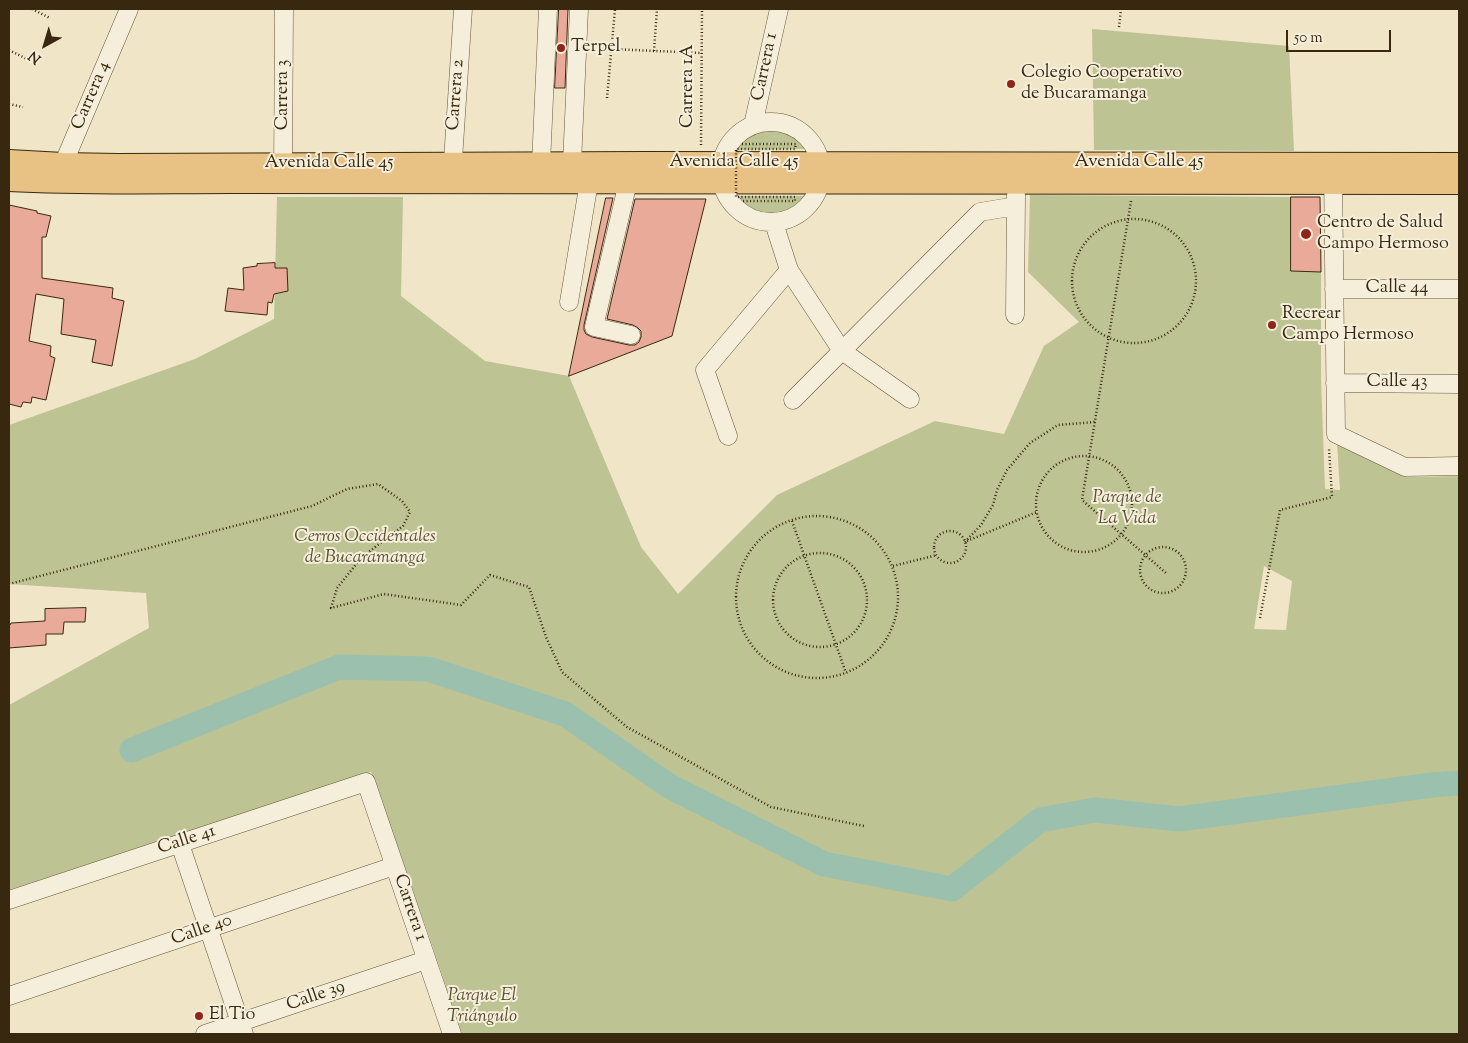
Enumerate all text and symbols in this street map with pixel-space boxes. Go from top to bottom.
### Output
north arrow [20,20,70,70]
scale bar [1288,20,1393,52]
text: 50 m [1294,28,1323,49]
street label: Carrera 1 [748,31,784,103]
place label: Terpel [571,37,621,59]
marker: Terpel [555,42,567,54]
street label: Carrera 1A [678,44,700,128]
text: N [25,45,46,68]
street label: Carrera 4 [68,59,116,133]
street label: Carrera 2 [444,59,470,131]
street label: Carrera 3 [273,60,295,130]
place label: Colegio Cooperativo de Bucaramanga [1021,63,1182,106]
marker: Colegio Cooperativo de Bucaramanga [1005,78,1017,90]
street label: Avenida Calle 45 [670,152,798,174]
street label: Avenida Calle 45 [1075,152,1203,174]
street label: Avenida Calle 45 [265,153,393,175]
place label: Centro de Salud Campo Hermoso [1317,213,1449,255]
marker: Centro de Salud Campo Hermoso [1299,227,1313,241]
street label: Calle 44 [1366,278,1428,300]
place label: Recrear Campo Hermoso [1282,304,1414,346]
marker: Recrear Campo Hermoso [1266,319,1278,331]
street label: Calle 43 [1367,372,1427,394]
park label: Parque de La Vida [1093,488,1161,530]
park label: Cerros Occidentales de Bucaramanga [294,527,436,570]
street label: Calle 41 [155,821,219,861]
street label: Carrera 1 [388,872,430,944]
street label: Calle 40 [169,911,235,951]
street label: Calle 39 [284,977,348,1017]
park label: Parque El Triángulo [447,986,517,1028]
place label: El Tio [209,1005,255,1027]
marker: El Tio [193,1010,205,1022]

